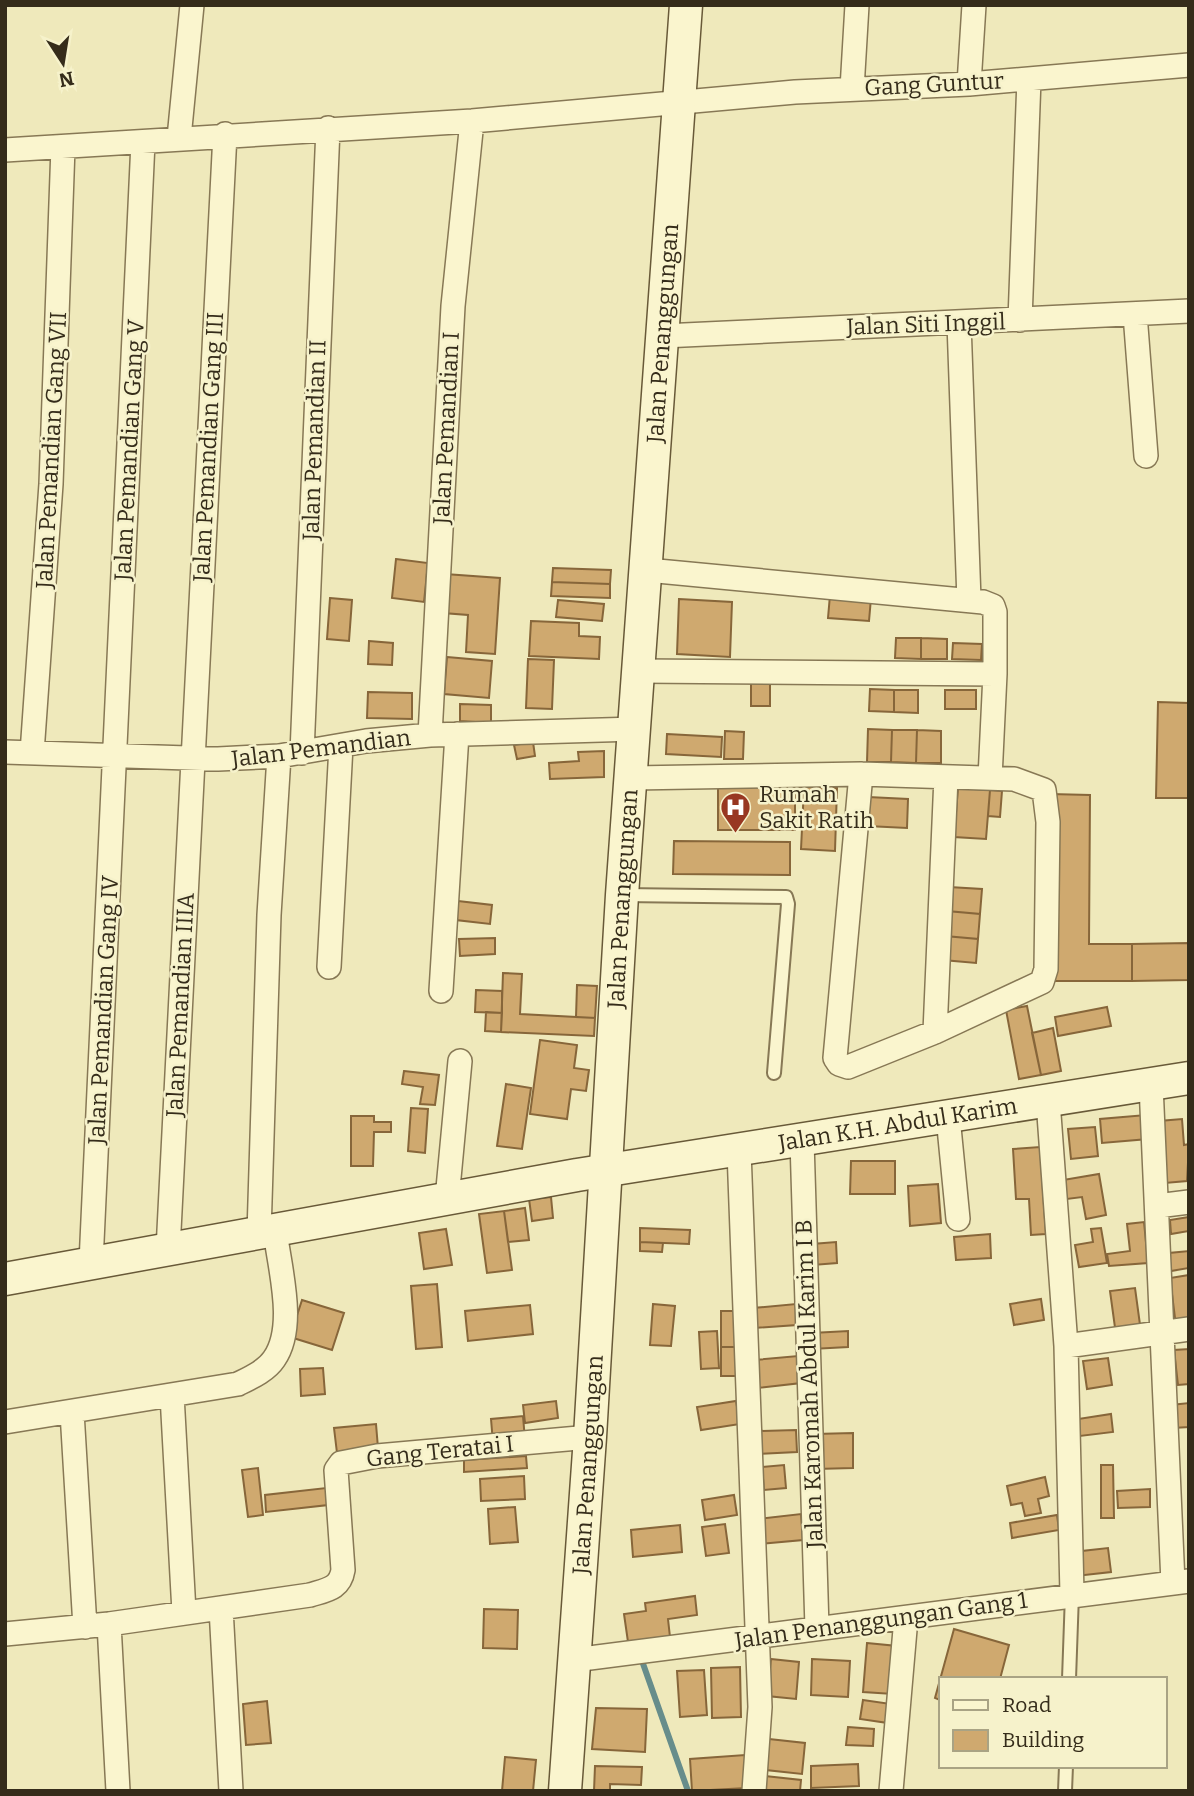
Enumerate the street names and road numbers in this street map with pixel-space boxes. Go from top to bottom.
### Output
street label: Gang Guntur [864,66,1004,102]
street label: Jalan Penanggungan [640,222,684,445]
street label: Jalan Siti Inggil [845,307,1006,341]
street label: Jalan Pemandian Gang VII [30,311,72,590]
street label: Jalan Pemandian Gang III [187,311,229,584]
street label: Jalan Pemandian Gang V [108,318,150,582]
street label: Jalan Pemandian I [427,331,465,526]
street label: Jalan Pemandian II [296,339,331,542]
street label: Jalan Pemandian [229,723,413,773]
street label: Jalan Penanggungan [601,788,644,1010]
street label: Jalan Pemandian Gang IV [82,875,124,1146]
street label: Jalan Pemandian IIIA [160,891,200,1119]
street label: Jalan K.H. Abdul Karim [775,1091,1019,1157]
street label: Jalan Karomah Abdul Karim I B [789,1219,829,1550]
street label: Jalan Penanggungan [566,1354,609,1576]
street label: Gang Teratai I [365,1429,515,1473]
street label: Jalan Penanggungan Gang 1 [732,1586,1030,1655]

